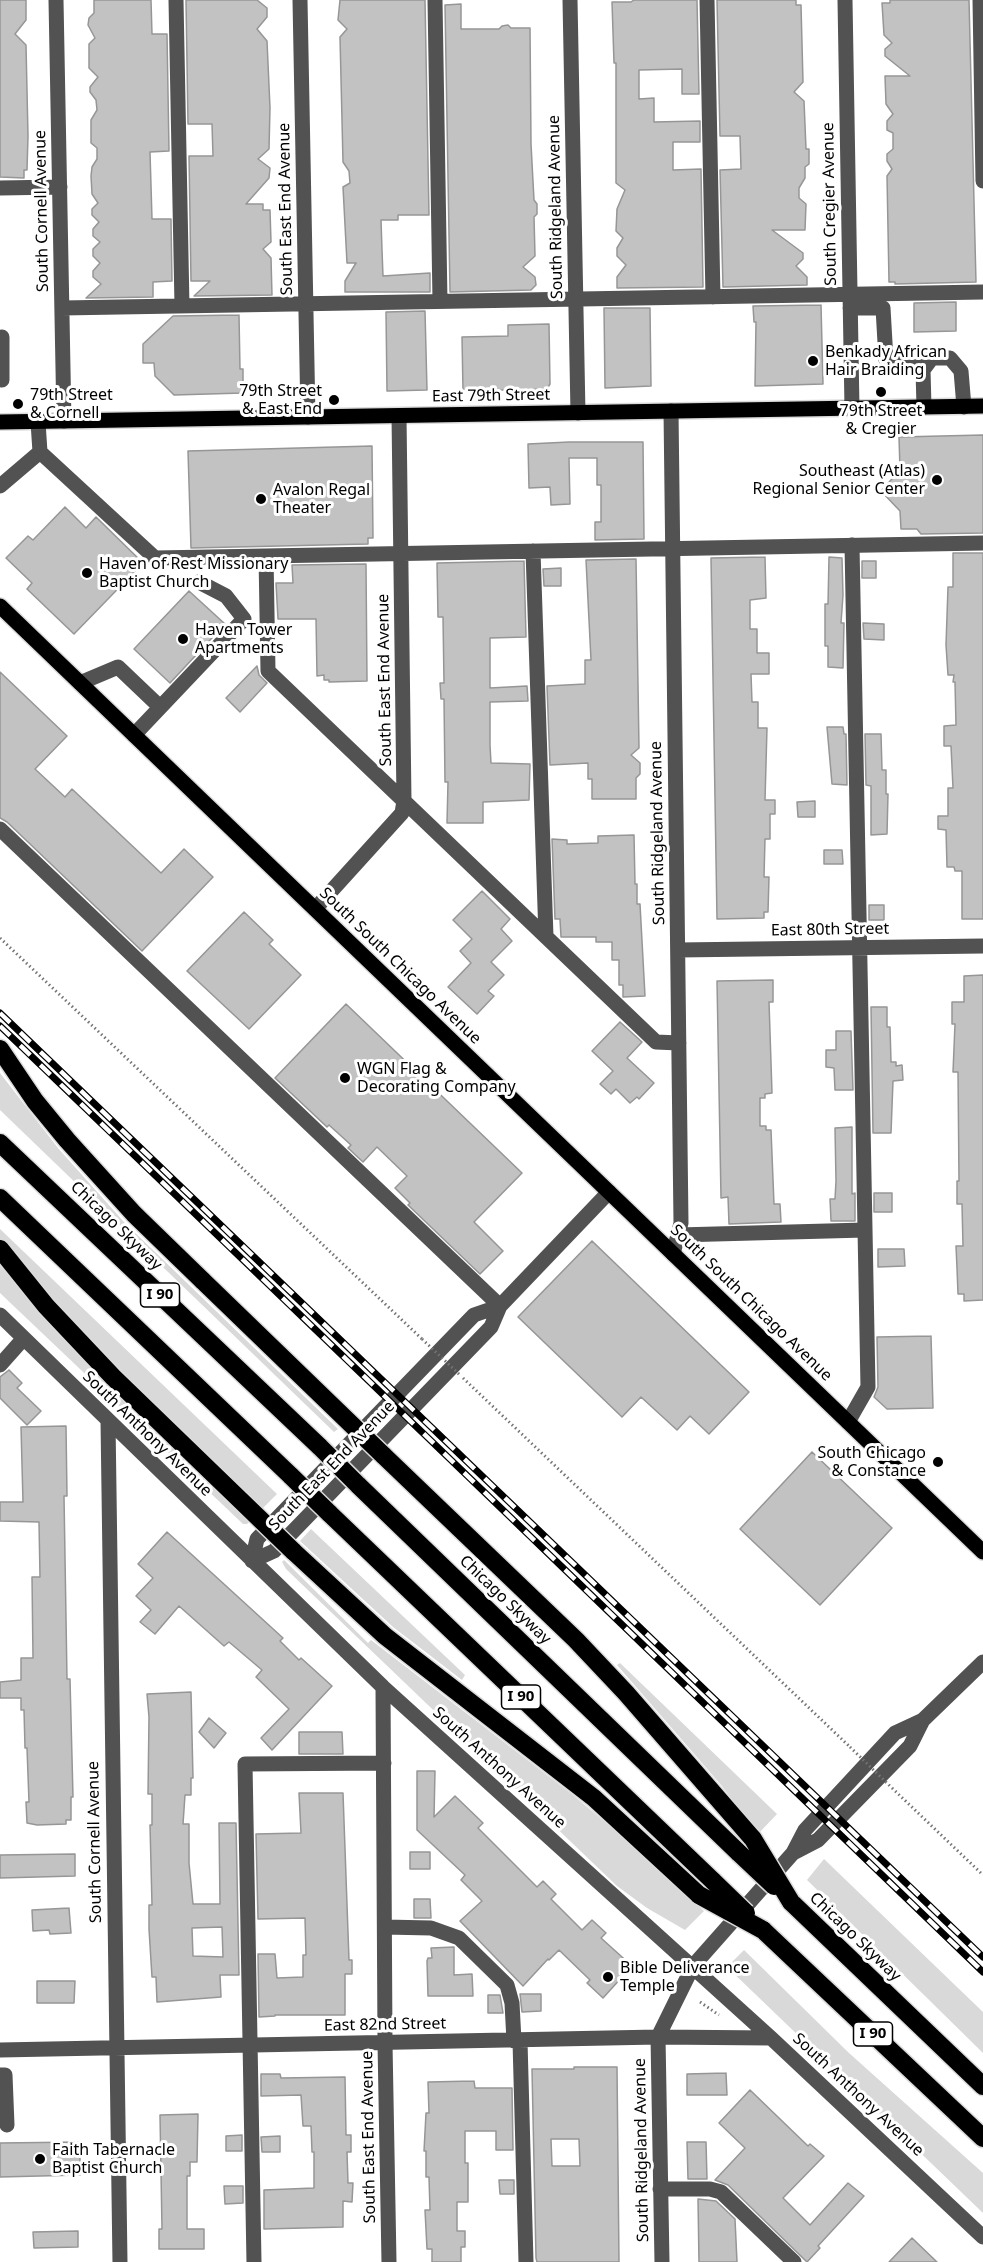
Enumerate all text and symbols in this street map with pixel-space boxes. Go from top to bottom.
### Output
street label: South Ridgeland Avenue [545,115,567,299]
street label: South Cregier Avenue [819,122,841,286]
street label: South East End Avenue [275,123,297,295]
street label: South Cornell Avenue [31,130,53,292]
place label: Benkady African Hair Braiding [825,342,947,380]
marker: Benkady African Hair Braiding [806,354,820,368]
place label: 79th Street & East End [239,381,322,419]
place label: 79th Street & Cornell [30,385,113,423]
street label: East 79th Street [432,385,550,407]
marker: 79th Street & Cregier [874,385,888,399]
marker: 79th Street & East End [327,393,341,407]
marker: 79th Street & Cornell [11,397,25,411]
place label: 79th Street & Cregier [840,401,922,439]
place label: Southeast (Atlas) Regional Senior Center [753,461,925,499]
marker: Southeast (Atlas) Regional Senior Center [930,473,944,487]
place label: Avalon Regal Theater [273,480,370,518]
marker: Avalon Regal Theater [254,492,268,506]
place label: Haven of Rest Missionary Baptist Church [99,554,288,592]
marker: Haven of Rest Missionary Baptist Church [80,566,94,580]
street label: South East End Avenue [374,594,396,766]
place label: Haven Tower Apartments [195,620,292,658]
marker: Haven Tower Apartments [176,632,190,646]
street label: South Ridgeland Avenue [647,741,669,925]
street label: South South Chicago Avenue [315,884,485,1048]
street label: East 80th Street [771,919,889,941]
place label: WGN Flag & Decorating Company [357,1059,516,1097]
marker: WGN Flag & Decorating Company [338,1071,352,1085]
street label: Chicago Skyway [66,1178,166,1274]
street label: South South Chicago Avenue [666,1221,836,1385]
road number: I 90 [140,1283,180,1307]
street label: South Anthony Avenue [78,1367,216,1501]
street label: South East End Avenue [265,1397,399,1535]
place label: South Chicago & Constance [818,1443,926,1481]
marker: South Chicago & Constance [931,1455,945,1469]
street label: Chicago Skyway [455,1552,555,1648]
road number: I 90 [502,1685,540,1709]
street label: South Anthony Avenue [429,1703,569,1833]
street label: South Cornell Avenue [84,1761,106,1923]
street label: Chicago Skyway [805,1889,905,1985]
place label: Bible Deliverance Temple [620,1958,750,1996]
marker: Bible Deliverance Temple [601,1970,615,1984]
street label: East 82nd Street [324,2014,446,2036]
road number: I 90 [854,2022,892,2046]
street label: South Anthony Avenue [789,2029,927,2161]
street label: South East End Avenue [358,2051,380,2223]
street label: South Ridgeland Avenue [631,2058,653,2242]
place label: Faith Tabernacle Baptist Church [52,2140,175,2178]
marker: Faith Tabernacle Baptist Church [33,2152,47,2166]

